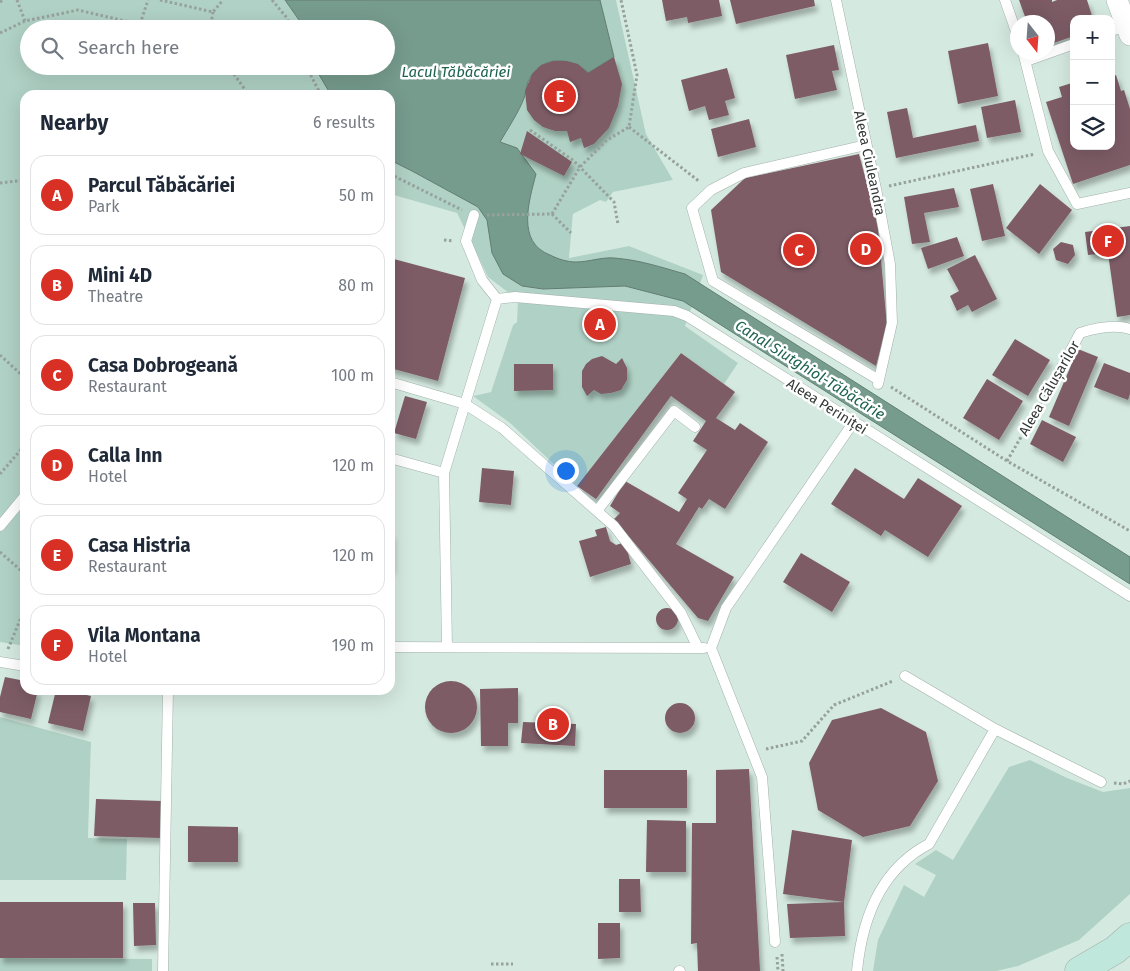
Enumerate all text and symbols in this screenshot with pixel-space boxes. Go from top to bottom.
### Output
north arrow [1010,15,1055,60]
map controls [1070,15,1115,150]
button: + [1070,15,1115,60]
search box [20,20,395,75]
icon: search [38,34,66,62]
text: Search here [78,36,179,59]
button: − [1070,60,1115,105]
water label: Lacul Tăbăcăriei [401,63,511,81]
pin: E [544,77,576,115]
button: layers [1070,105,1115,150]
street label: Aleea Ciuleandra [850,109,889,217]
text: Nearby [40,110,108,136]
text: 6 results [313,113,375,132]
text: Parcul Tăbăcăriei [88,174,235,197]
text: A [52,186,62,205]
text: 50 m [339,186,374,205]
text: Park [88,197,120,216]
pin: F [1092,222,1124,260]
pin: D [850,230,882,268]
pin: C [783,231,815,269]
text: Mini 4D [88,264,152,287]
text: B [52,276,62,295]
text: 80 m [338,276,374,295]
text: Theatre [88,287,143,306]
pin: A [584,305,616,343]
water label: Canal Siutghiol-Tăbăcărie [732,316,888,424]
street label: Aleea Călușarilor [1015,337,1085,439]
text: Casa Dobrogeană [88,354,238,377]
text: C [52,366,62,385]
text: 100 m [331,366,374,385]
street label: Aleea Periniței [783,375,870,439]
text: Restaurant [88,377,167,396]
text: Calla Inn [88,444,163,467]
text: D [52,456,62,475]
text: 120 m [332,456,374,475]
your location [553,458,579,484]
text: Hotel [88,467,127,486]
text: Casa Histria [88,534,191,557]
text: E [53,546,61,565]
text: 120 m [332,546,374,565]
text: Restaurant [88,557,167,576]
text: Vila Montana [88,624,201,647]
text: F [53,636,61,655]
text: 190 m [332,636,374,655]
text: Hotel [88,647,127,666]
pin: B [537,705,569,743]

